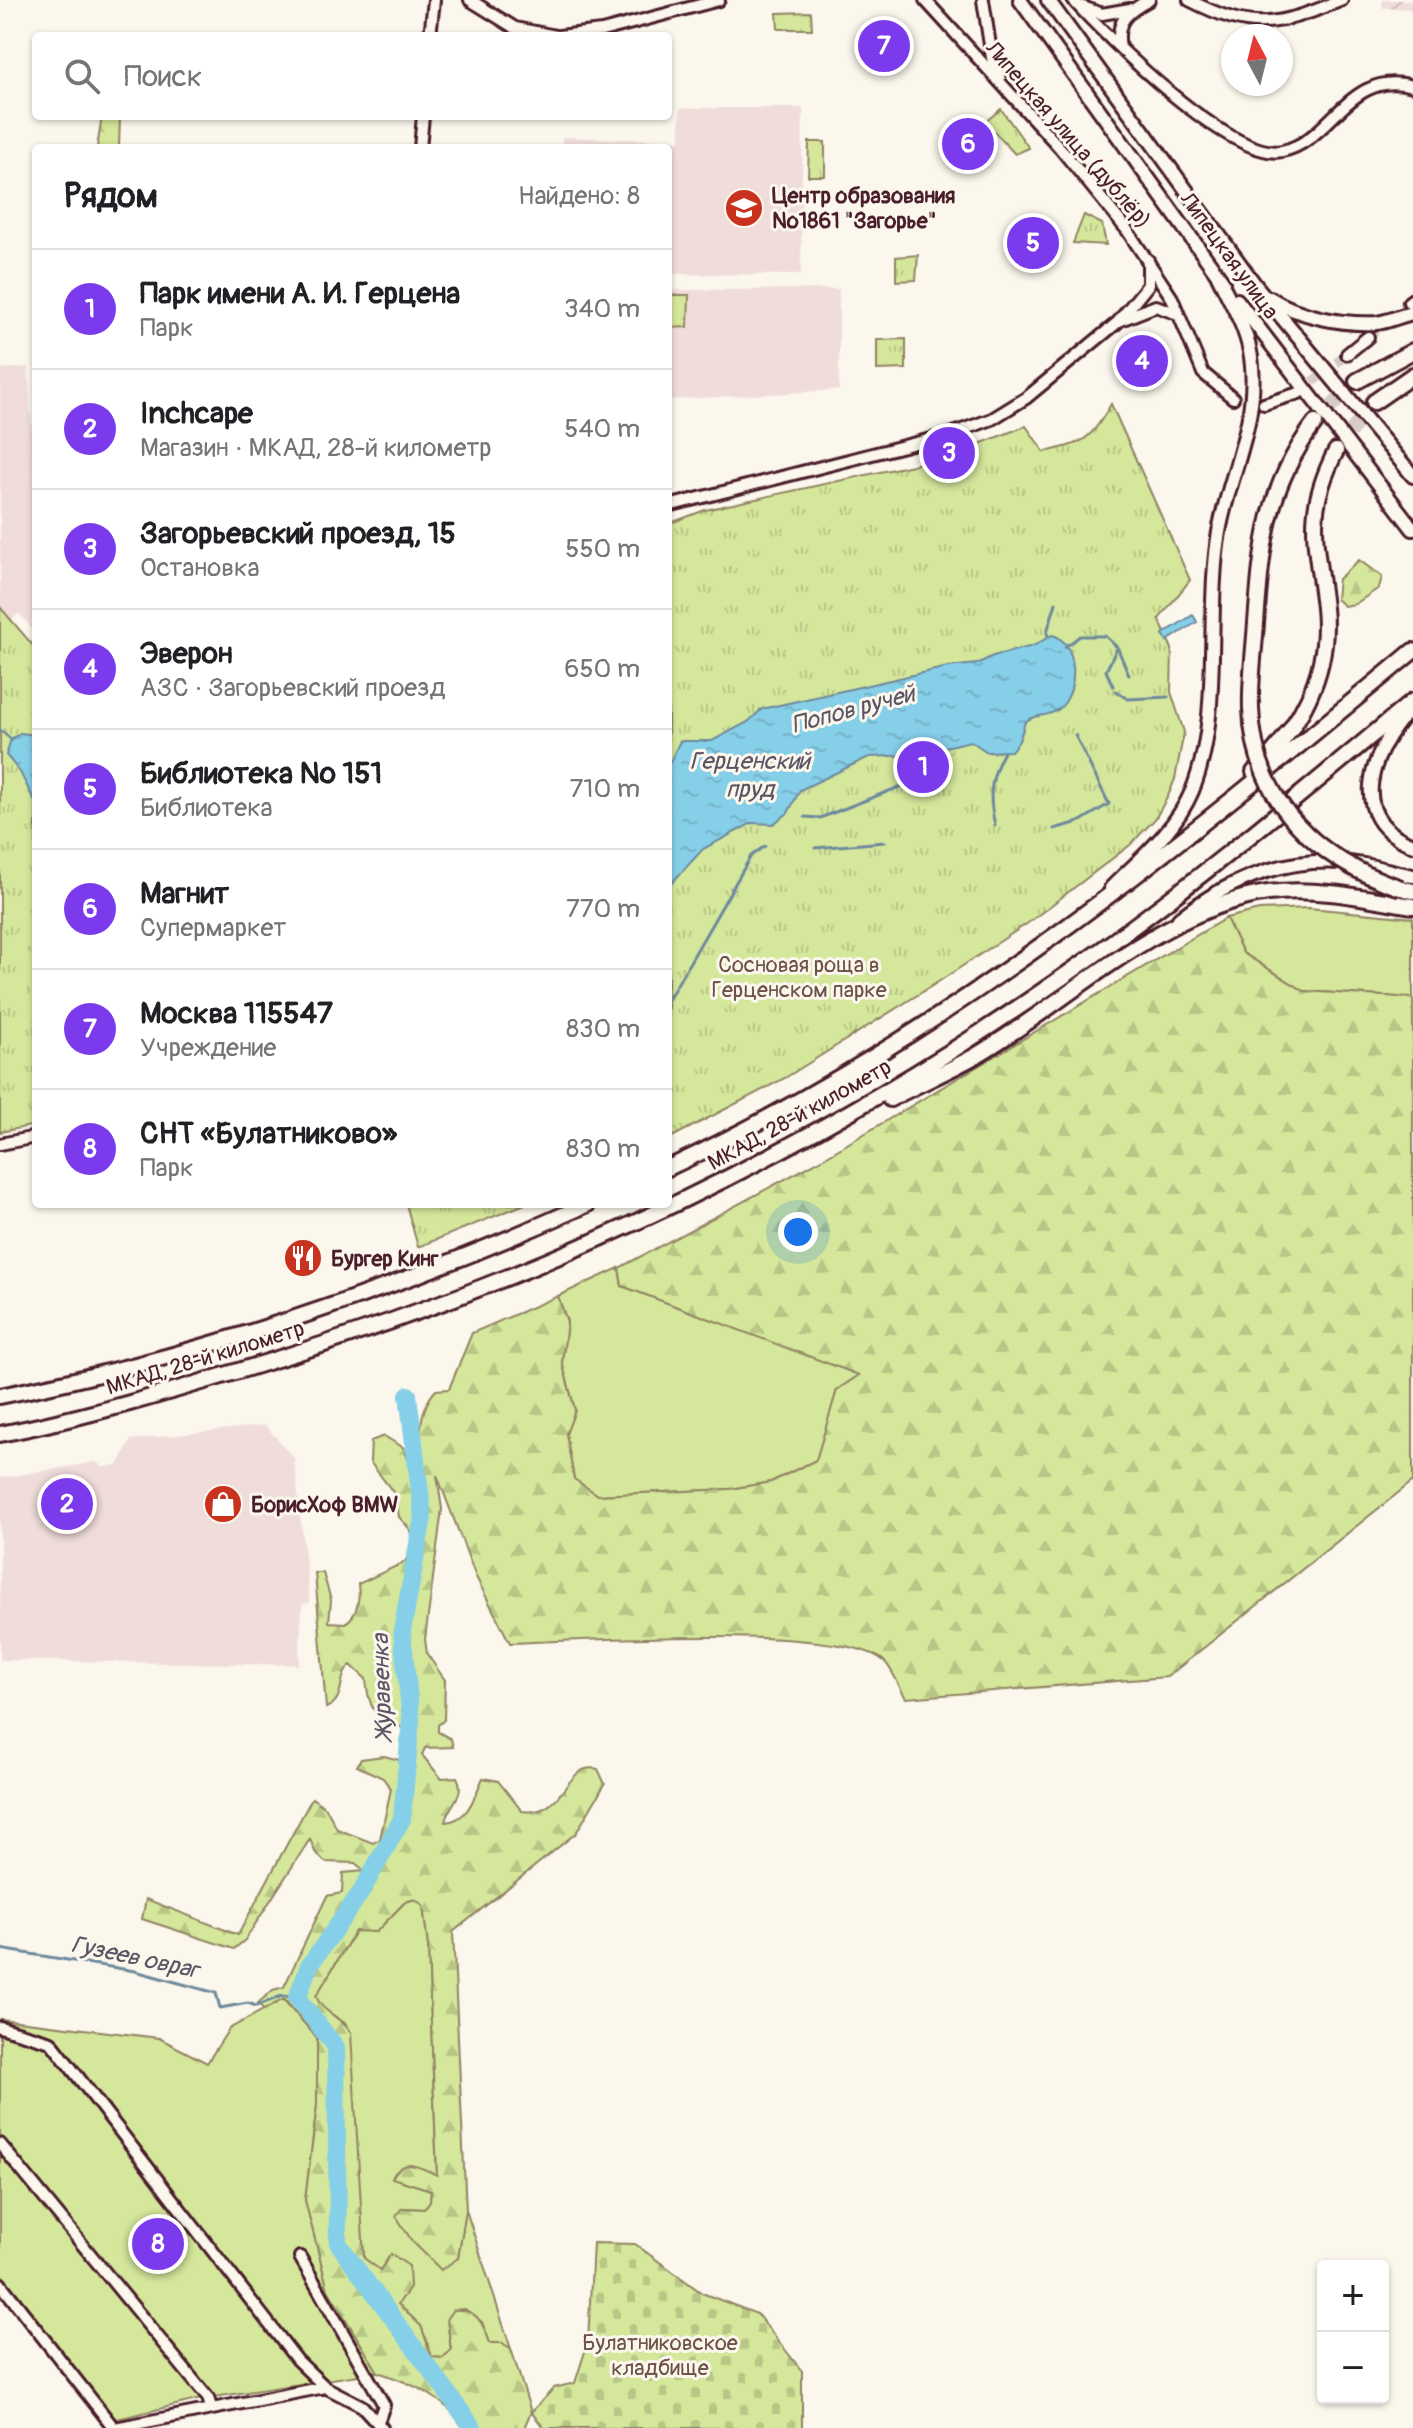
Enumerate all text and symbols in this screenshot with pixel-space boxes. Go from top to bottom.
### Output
pin: 7 [858,16,910,76]
north arrow [1221,24,1293,96]
search box [32,32,672,120]
street label: Липецкая улица (дублёр) [979,35,1157,234]
icon: search [60,54,104,98]
text: Поиск [124,58,202,95]
pin: 6 [942,114,994,174]
text: Рядом [64,175,158,218]
text: Найдено: 8 [518,180,640,212]
place label: Центр образования №1861 "Загорье" [772,182,955,235]
street label: Липецкая улица [1173,186,1285,325]
school or university icon: Центр образования №1861 "Загорье" [723,187,765,229]
pin: 5 [1007,213,1059,273]
text: Парк имени А. И. Герцена [140,275,460,312]
text: 1 [85,293,95,325]
text: 340 m [564,293,640,325]
text: Парк [140,312,193,344]
pin: 4 [1116,331,1168,391]
text: Inchcape [140,395,253,432]
text: 2 [83,413,97,445]
text: 540 m [564,413,640,445]
pin: 3 [923,423,975,483]
text: Магазин · МКАД, 28-й километр [140,432,492,464]
text: Загорьевский проезд, 15 [140,515,456,552]
text: 3 [83,533,97,565]
text: 550 m [565,533,640,565]
text: Остановка [140,552,260,584]
text: Эверон [140,635,233,672]
text: 4 [82,653,98,685]
text: 650 m [564,653,640,685]
text: АЗС · Загорьевский проезд [140,672,445,704]
water label: Попов ручей [788,678,920,740]
pin: 1 [897,737,949,797]
water label: Герценский пруд [690,747,813,804]
text: Библиотека № 151 [140,755,382,792]
text: 5 [83,773,97,805]
text: 710 m [570,773,640,805]
text: Библиотека [140,792,273,824]
text: Магнит [140,875,229,912]
text: 6 [82,893,98,925]
text: 770 m [566,893,640,925]
text: Супермаркет [140,912,286,944]
park label: Сосновая роща в Герценском парке [711,951,887,1004]
text: Москва 115547 [140,995,333,1032]
text: 7 [83,1013,97,1045]
text: 830 m [566,1013,640,1045]
text: Учреждение [140,1032,276,1064]
street label: МКАД, 28-й километр [703,1053,896,1177]
text: СНТ «Булатниково» [140,1115,397,1152]
text: 8 [83,1133,97,1165]
text: 830 m [566,1133,640,1165]
text: Парк [140,1152,193,1184]
your location [778,1212,818,1252]
restaurant icon: Бургер Кинг [282,1237,324,1279]
place label: Бургер Кинг [331,1245,439,1273]
street label: МКАД, 28-й километр [103,1314,308,1401]
pin: 2 [41,1474,93,1534]
shop icon: БорисХоф BMW [202,1483,244,1525]
place label: БорисХоф BMW [251,1491,399,1519]
water label: Журавенка [366,1632,399,1744]
water label: Гузеев овраг [69,1930,204,1986]
pin: 8 [132,2214,184,2274]
map controls [1317,2260,1389,2404]
button: + [1317,2260,1389,2332]
park label: Булатниковское кладбище [582,2329,738,2382]
button: − [1317,2332,1389,2404]

